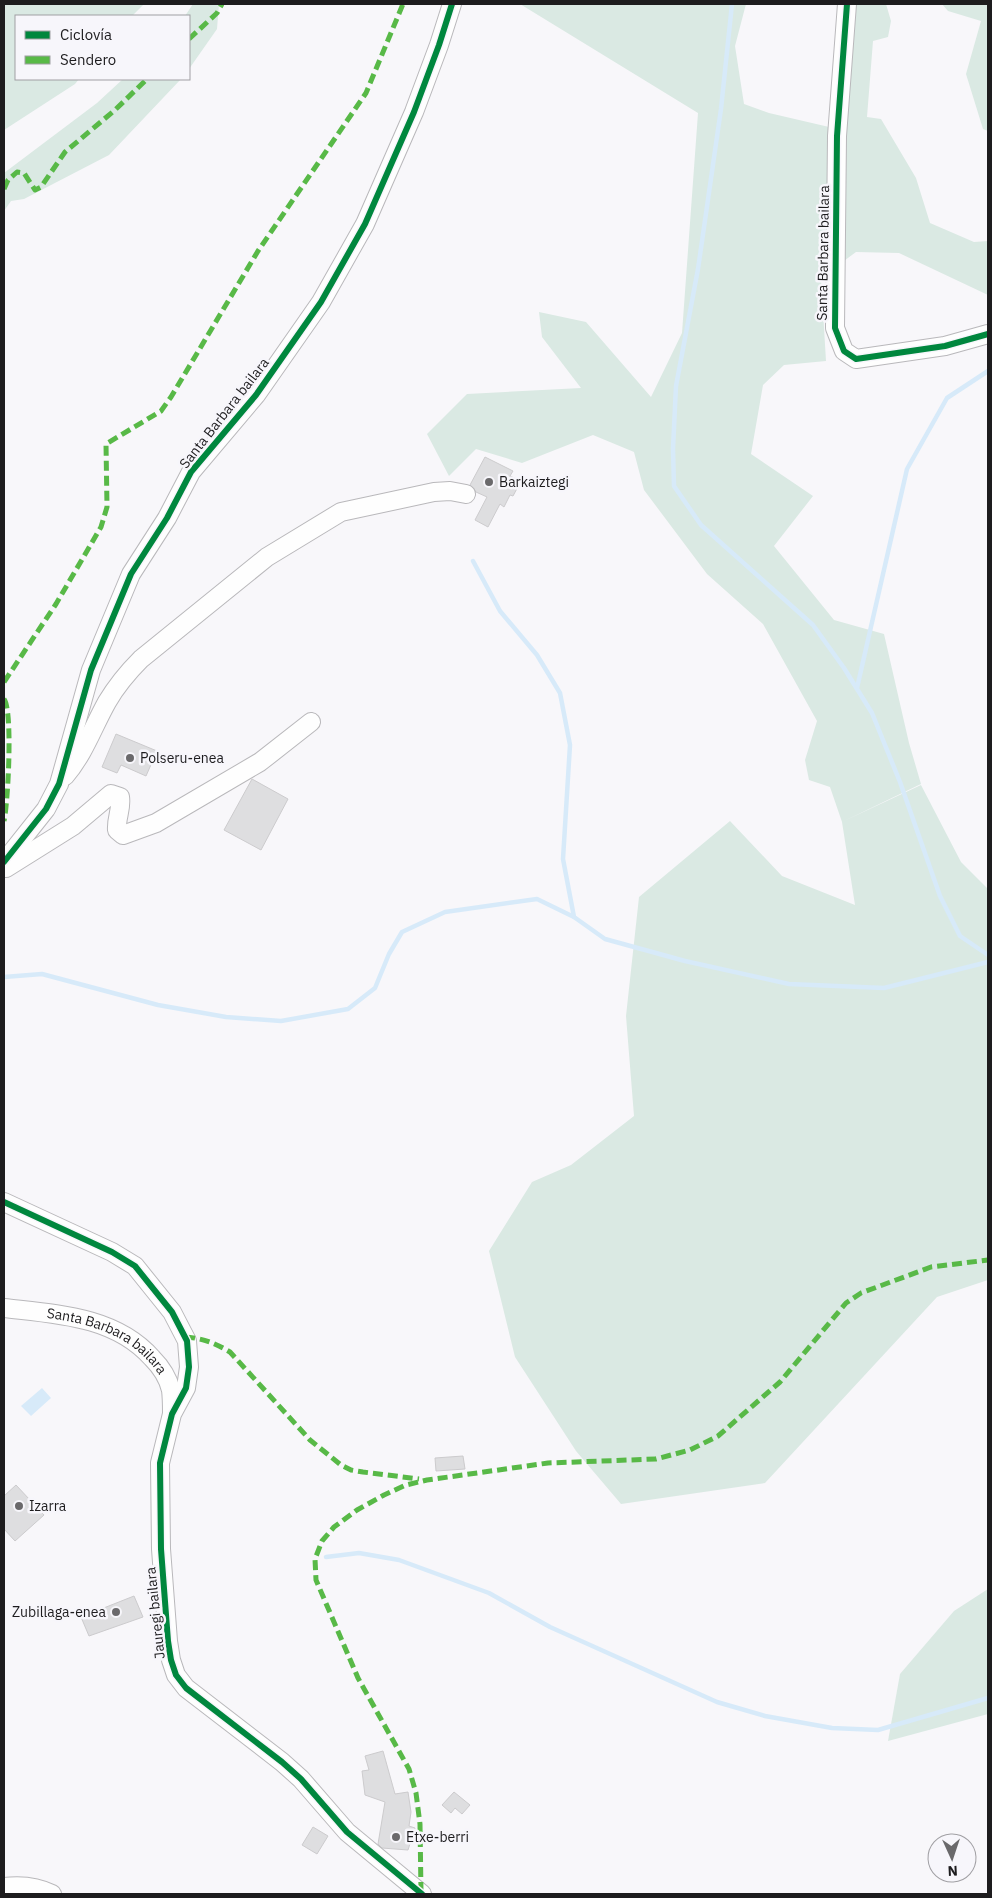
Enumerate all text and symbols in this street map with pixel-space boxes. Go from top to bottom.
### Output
legend [15,15,190,80]
text: Ciclovía [60,25,112,44]
text: Sendero [60,50,116,69]
street label: Santa Barbara bailara [813,185,833,321]
street label: Santa Barbara bailara [175,354,273,472]
place label: Barkaiztegi [499,473,569,491]
marker: Barkaiztegi [483,476,495,488]
place label: Polseru-enea [140,749,224,767]
marker: Polseru-enea [124,752,136,764]
street label: Santa Barbara bailara [46,1304,171,1378]
place label: Izarra [29,1497,67,1515]
marker: Izarra [13,1500,25,1512]
street label: Jauregi bailara [141,1566,169,1660]
place label: Zubillaga-enea [12,1603,107,1621]
marker: Zubillaga-enea [110,1606,122,1618]
place label: Etxe-berri [406,1828,469,1846]
marker: Etxe-berri [390,1831,402,1843]
north arrow [927,1833,977,1883]
text: N [947,1862,958,1880]

